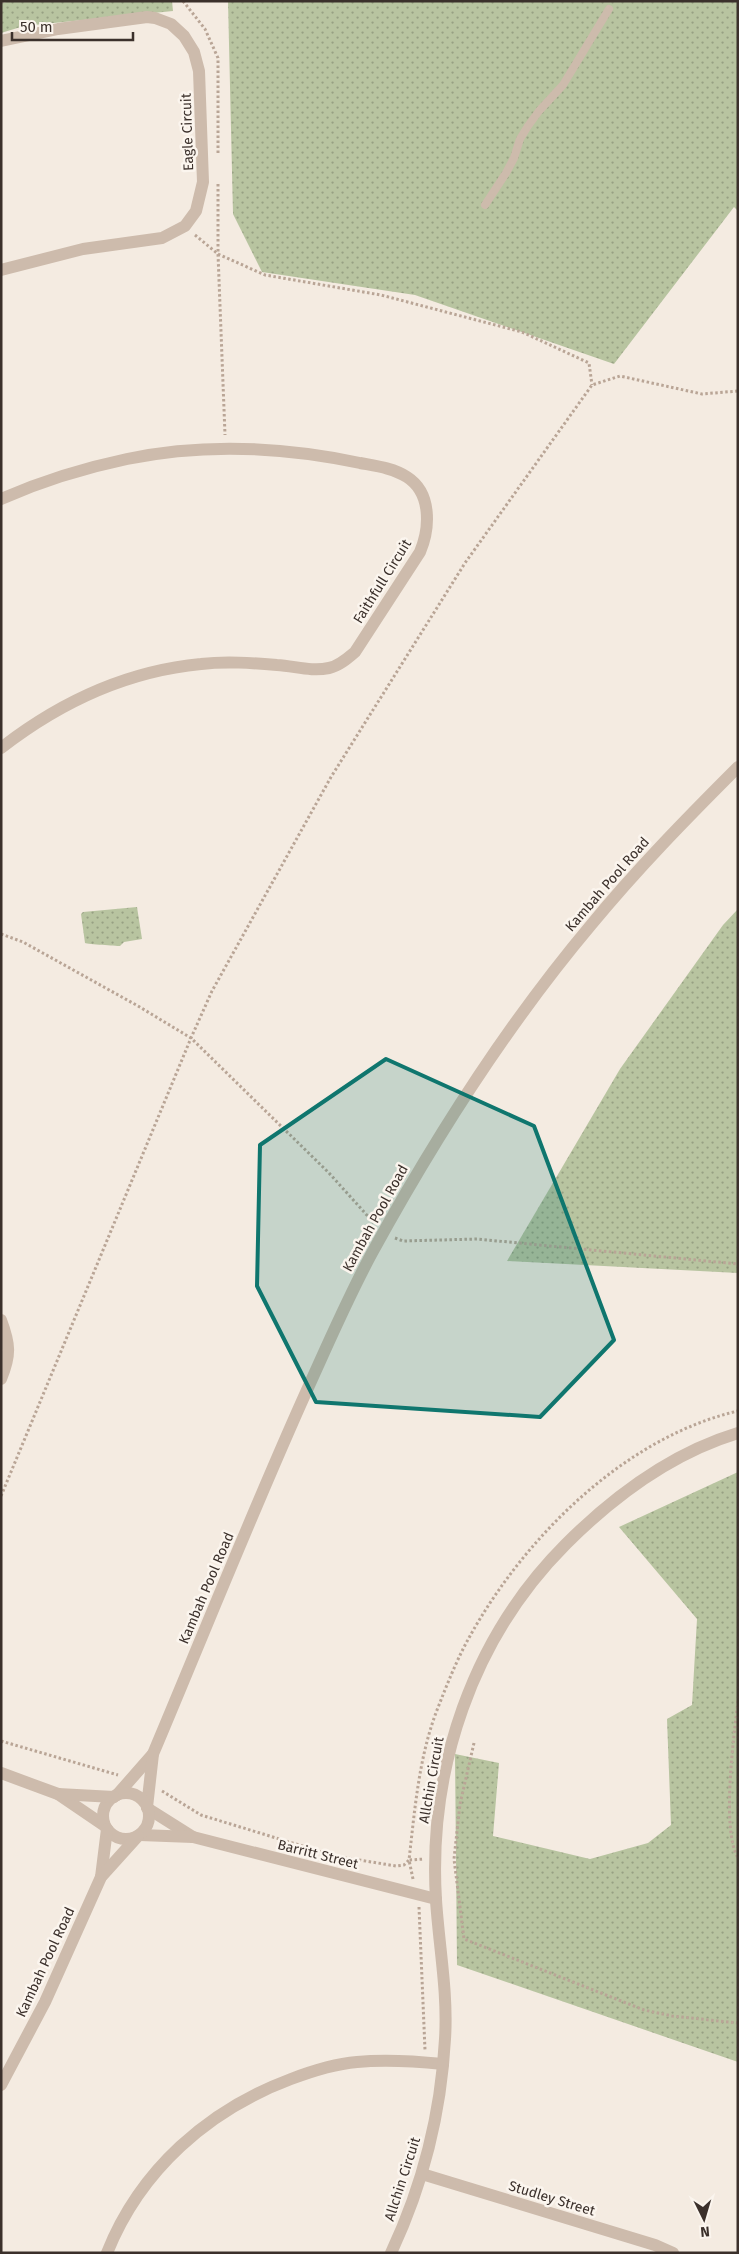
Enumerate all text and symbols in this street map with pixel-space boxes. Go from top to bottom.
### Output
scale bar [12,10,134,42]
text: 50 m [20,18,53,36]
street label: Eagle Circuit [178,92,197,171]
street label: Faithfull Circuit [350,535,416,627]
street label: Kambah Pool Road [562,834,653,935]
street label: Kambah Pool Road [339,1162,412,1275]
street label: Kambah Pool Road [175,1530,238,1647]
street label: Allchin Circuit [416,1735,448,1825]
street label: Barritt Street [276,1836,361,1873]
street label: Kambah Pool Road [12,1904,78,2020]
street label: Allchin Circuit [381,2134,424,2223]
street label: Studley Street [507,2177,598,2220]
north arrow [679,2194,729,2244]
text: N [700,2223,710,2240]

